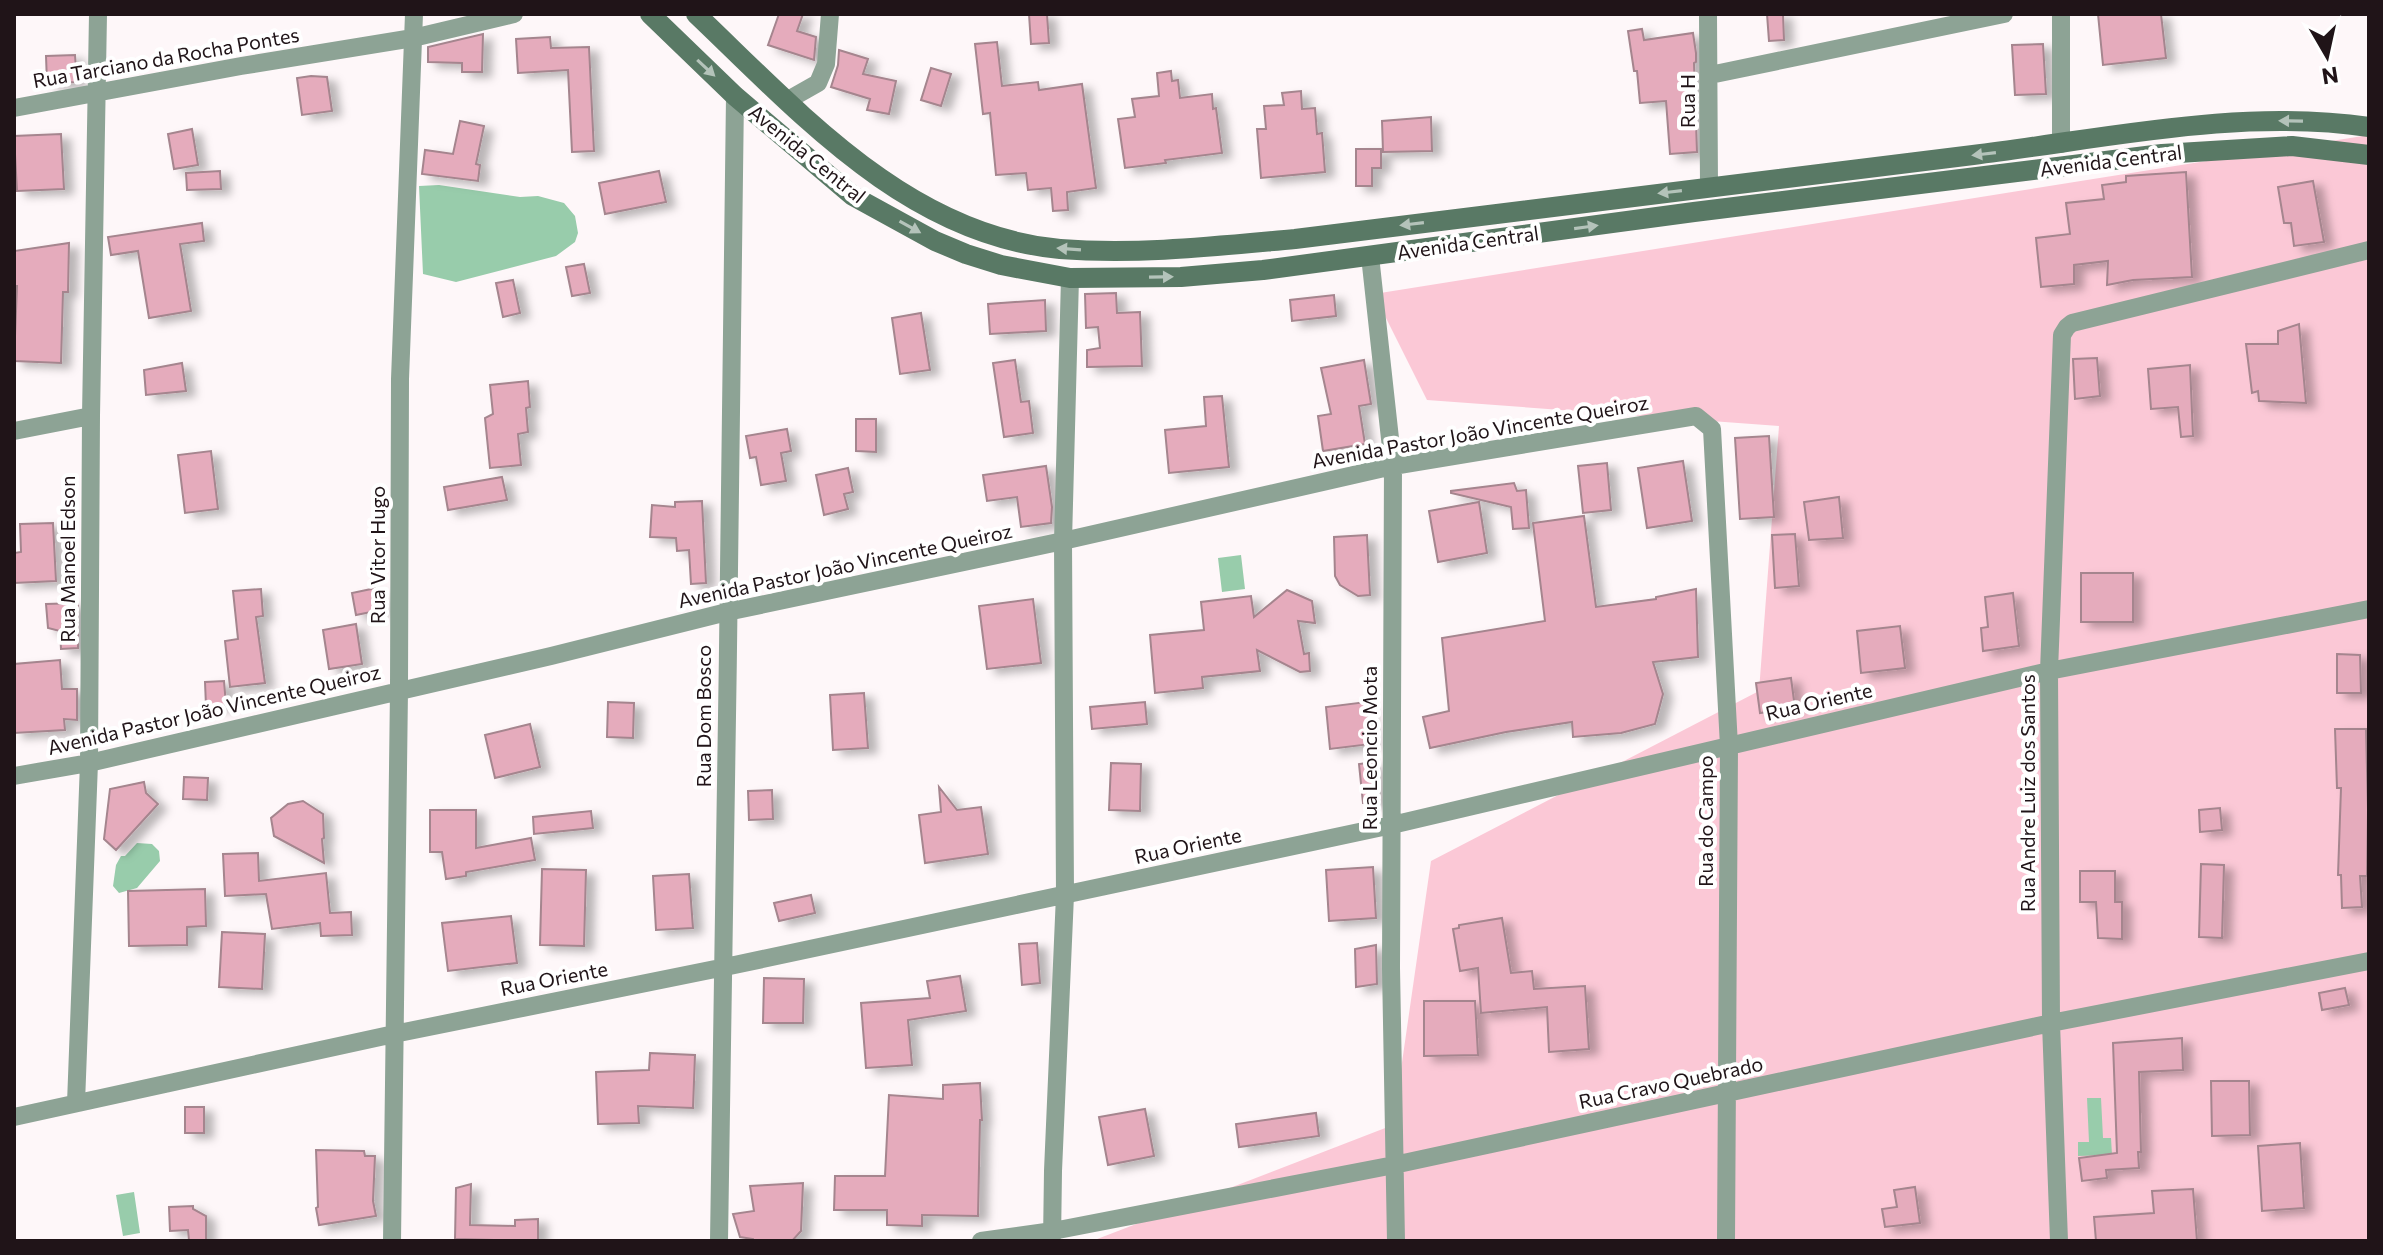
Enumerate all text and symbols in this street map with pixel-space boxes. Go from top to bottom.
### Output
north arrow [2287,16,2367,96]
street label: Rua Tarciano da Rocha Pontes [31,22,301,92]
one-way arrow [696,59,715,77]
text: N [2320,62,2340,91]
street label: Rua H [1675,74,1699,128]
street label: Avenida Central [744,99,871,208]
one-way arrow [2278,115,2303,128]
street label: Avenida Central [2038,139,2183,181]
one-way arrow [1971,147,1996,160]
one-way arrow [1657,186,1682,199]
one-way arrow [1399,218,1424,231]
one-way arrow [899,220,921,234]
street label: Avenida Central [1395,220,1540,264]
one-way arrow [1574,220,1599,233]
one-way arrow [1057,242,1082,255]
one-way arrow [1149,271,1174,284]
street label: Avenida Pastor João Vincente Queiroz [1310,390,1650,472]
street label: Rua Manoel Edson [55,476,79,642]
street label: Rua Vitor Hugo [365,486,389,624]
street label: Avenida Pastor João Vincente Queiroz [675,518,1014,612]
street label: Rua Dom Bosco [691,645,715,787]
street label: Avenida Pastor João Vincente Queiroz [45,659,383,759]
street label: Rua Leoncio Mota [1357,666,1381,830]
street label: Rua Andre Luiz dos Santos [2015,674,2039,912]
street label: Rua Oriente [1763,677,1875,725]
street label: Rua do Campo [1693,755,1717,887]
street label: Rua Oriente [1132,822,1244,868]
street label: Rua Oriente [498,956,610,1000]
street label: Rua Cravo Quebrado [1576,1051,1765,1113]

